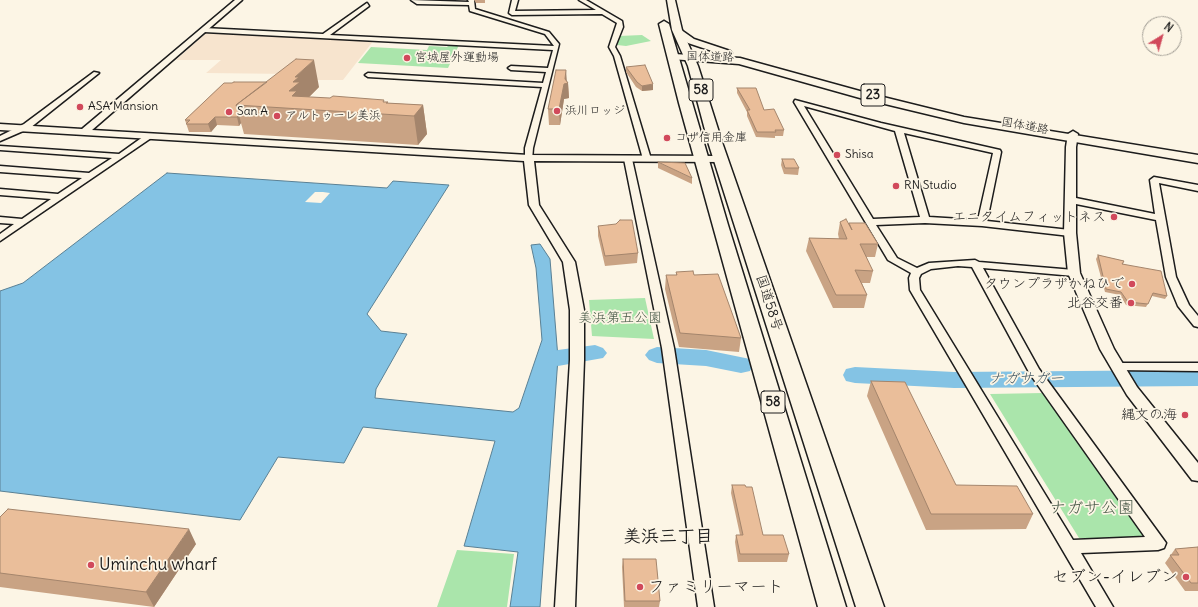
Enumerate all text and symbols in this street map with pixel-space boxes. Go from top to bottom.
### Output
north arrow [1142,16,1182,56]
text: N [1161,19,1176,35]
street label: 国体道路 [686,49,734,65]
place label: 宮城屋外運動場 [415,51,499,65]
marker: 宮城屋外運動場 [402,53,412,63]
road number: 58 [689,79,713,101]
road number: 23 [861,84,885,106]
place label: ASA Mansion [88,100,158,114]
marker: ASA Mansion [75,102,85,112]
place label: 浜川ロッジ [565,104,625,118]
place label: San A [237,105,268,119]
marker: 浜川ロッジ [552,106,562,116]
marker: San A [224,107,234,117]
place label: アルトゥーレ美浜 [285,109,381,123]
marker: アルトゥーレ美浜 [272,111,282,121]
street label: 国体道路 [1000,115,1050,137]
place label: コザ信用金庫 [675,131,747,145]
marker: コザ信用金庫 [662,133,672,143]
place label: Shisa [845,148,874,162]
marker: Shisa [832,150,842,160]
place label: RN Studio [904,179,957,193]
marker: RN Studio [891,181,901,191]
place label: エニタイムフィットネス [952,209,1106,225]
marker: エニタイムフィットネス [1109,212,1119,222]
street label: 国道58号 [752,273,786,333]
place label: タウンプラザかねひで [984,276,1124,292]
marker: タウンプラザかねひで [1127,279,1137,289]
place label: 北谷交番 [1067,295,1123,311]
marker: 北谷交番 [1126,298,1136,308]
park label: 美浜第五公園 [578,310,662,326]
water label: ナガサガー [989,370,1063,388]
road number: 58 [761,391,785,413]
place label: 縄文の海 [1121,407,1177,423]
marker: 縄文の海 [1180,410,1190,420]
park label: ナガサ公園 [1050,498,1134,518]
district label: 美浜三丁目 [623,526,713,548]
place label: Uminchu wharf [99,555,217,575]
marker: Uminchu wharf [86,560,96,570]
place label: セブン-イレブン [1052,567,1178,587]
marker: セブン-イレブン [1181,572,1191,582]
place label: ファミリーマート [648,577,784,597]
marker: ファミリーマート [635,582,645,592]

